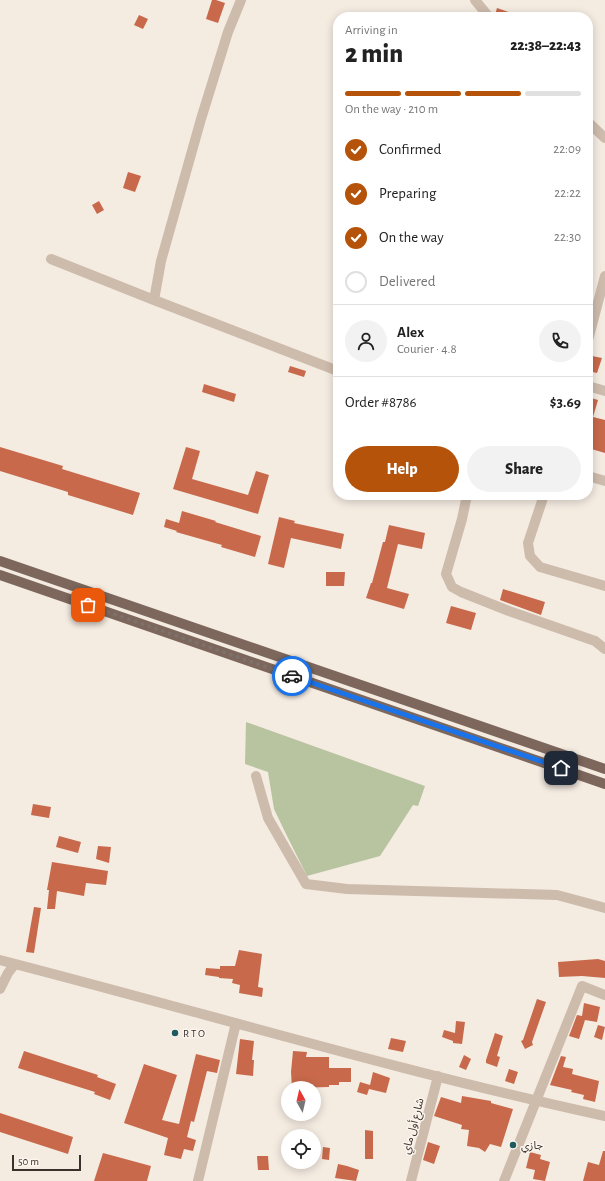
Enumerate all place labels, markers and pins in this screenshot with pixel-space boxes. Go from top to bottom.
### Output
pin [71,588,105,622]
pin [544,751,578,785]
marker: R T O [170,1028,180,1038]
place label: R T O [183,1028,205,1039]
marker: جازي [508,1140,518,1150]
place label: جازي [521,1140,544,1154]

